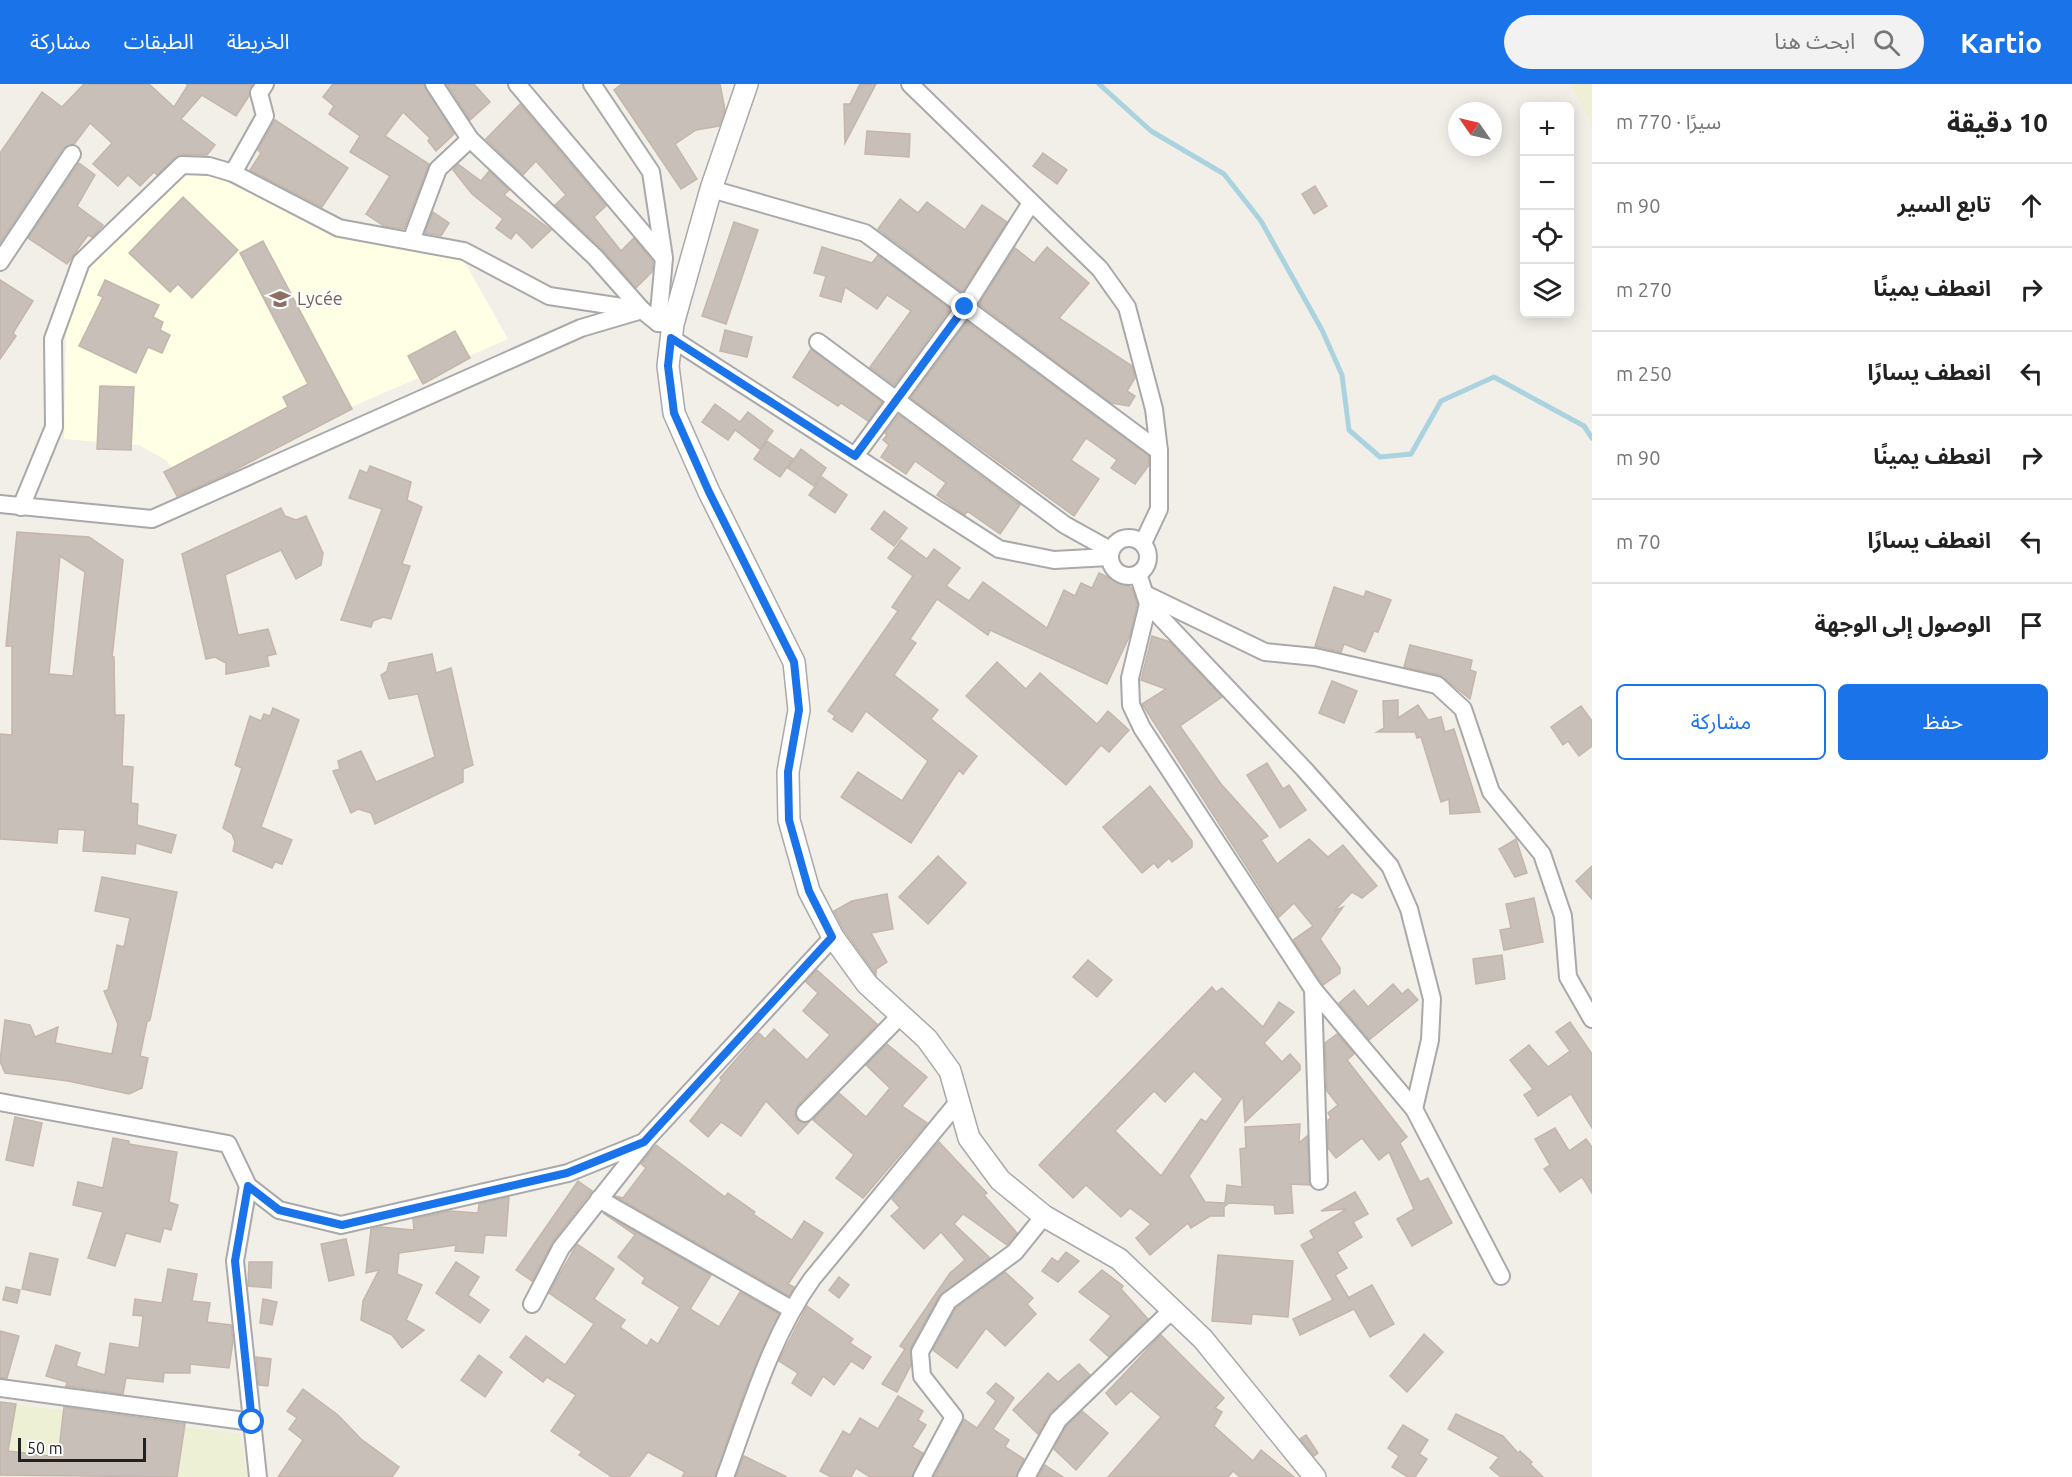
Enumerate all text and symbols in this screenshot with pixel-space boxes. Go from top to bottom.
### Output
search box [1504,15,1924,69]
icon: search [1870,26,1903,59]
text: Kartio [1960,27,2042,58]
text: ابحث هنا [1774,28,1855,53]
text: مشاركة [30,29,91,53]
text: الطبقات [124,29,194,53]
text: الخريطة [227,29,290,53]
north arrow [1448,102,1502,156]
map controls [1520,102,1574,318]
button: + [1520,102,1574,156]
text: 10 دقيقة [1947,108,2048,137]
text: سيرًا · 770 m [1616,110,1721,133]
button: − [1520,156,1574,210]
icon: ahead [2015,189,2048,222]
text: تابع السير [1898,191,1991,216]
text: 90 m [1616,194,1660,217]
button: locate [1520,210,1574,264]
button: layers [1520,264,1574,318]
icon: right [2015,273,2048,306]
text: انعطف يمينًا [1873,275,1991,300]
text: 270 m [1616,278,1672,301]
school or university icon: Lycée [268,287,292,311]
place label: Lycée [297,288,343,308]
route end [951,293,977,319]
icon: left [2015,357,2048,390]
text: انعطف يسارًا [1868,359,1991,384]
text: 250 m [1616,362,1672,385]
icon: right [2015,441,2048,474]
text: انعطف يمينًا [1873,443,1991,468]
text: 90 m [1616,446,1660,469]
icon: left [2015,525,2048,558]
text: انعطف يسارًا [1868,527,1991,552]
text: 70 m [1616,530,1660,553]
icon: arrive [2015,609,2048,642]
text: الوصول إلى الوجهة [1814,611,1991,636]
button: مشاركة [1616,684,1826,760]
button: حفظ [1838,684,2048,760]
route start [238,1408,264,1434]
scale bar [18,1435,146,1462]
text: 50 m [27,1439,63,1457]

